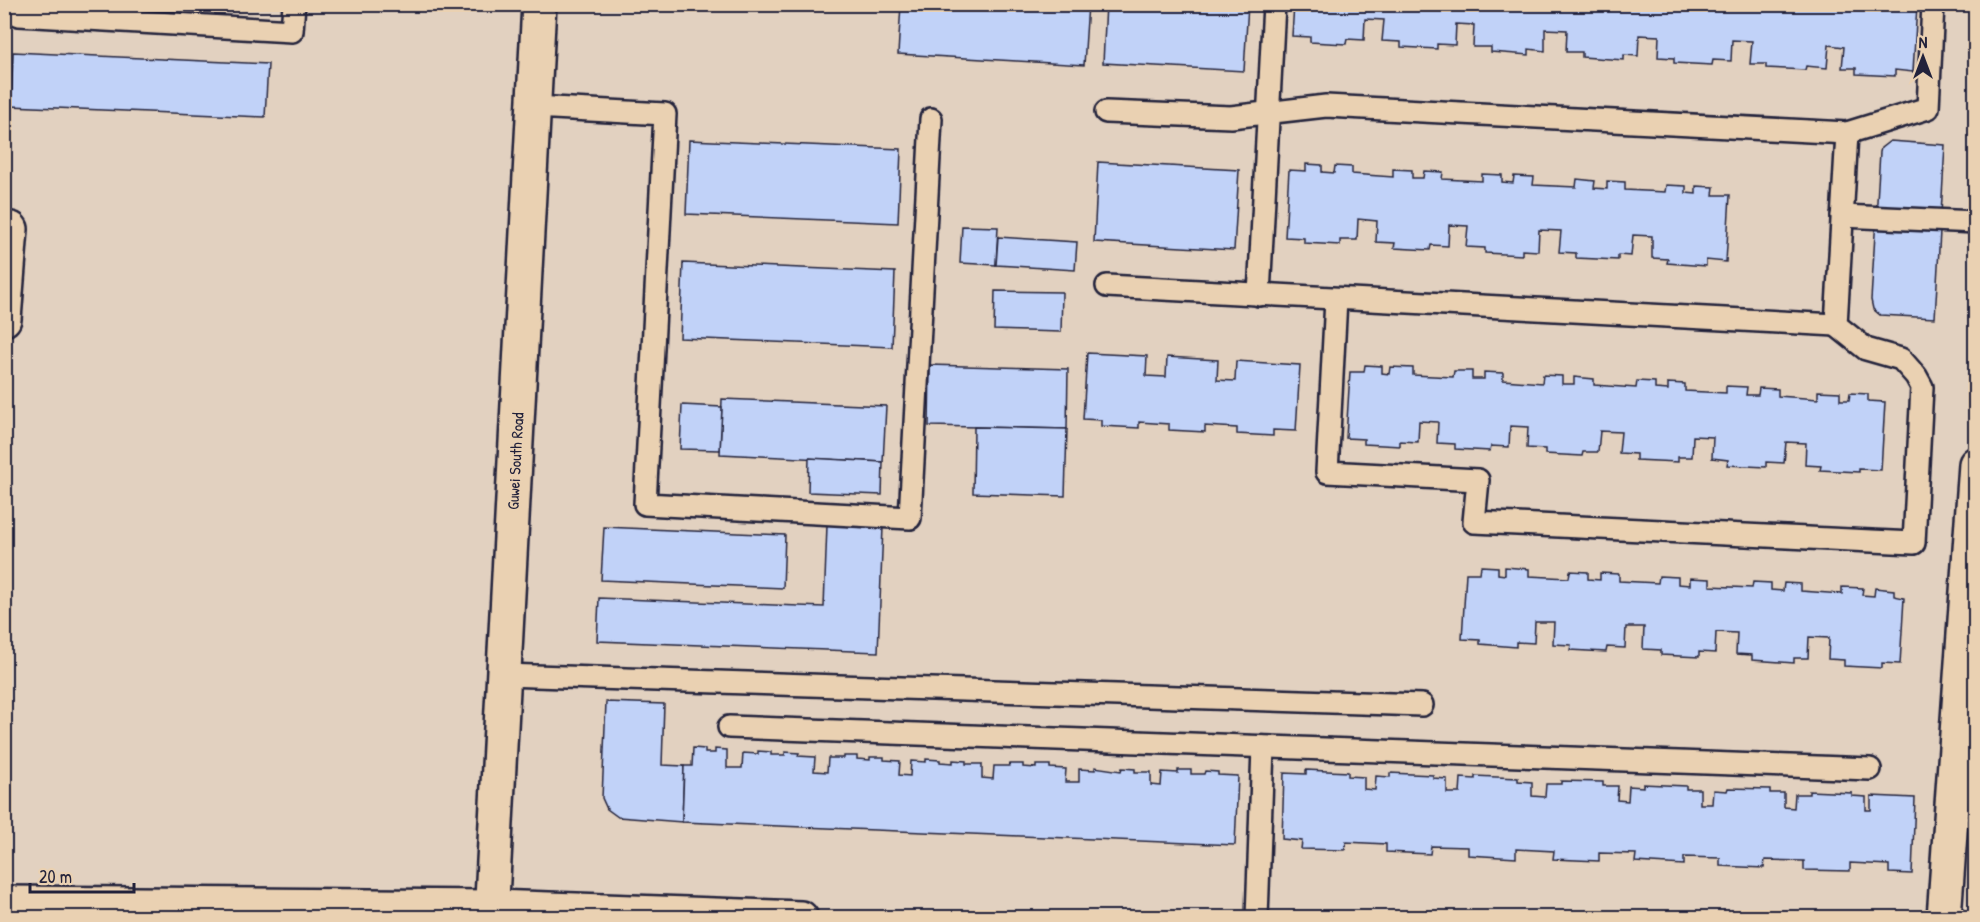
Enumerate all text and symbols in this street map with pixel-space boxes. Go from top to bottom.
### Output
north arrow [1893,27,1953,87]
text: N [1919,31,1928,53]
street label: Guwei South Road [501,412,529,510]
scale bar [30,856,134,894]
text: 20 m [39,864,72,889]

